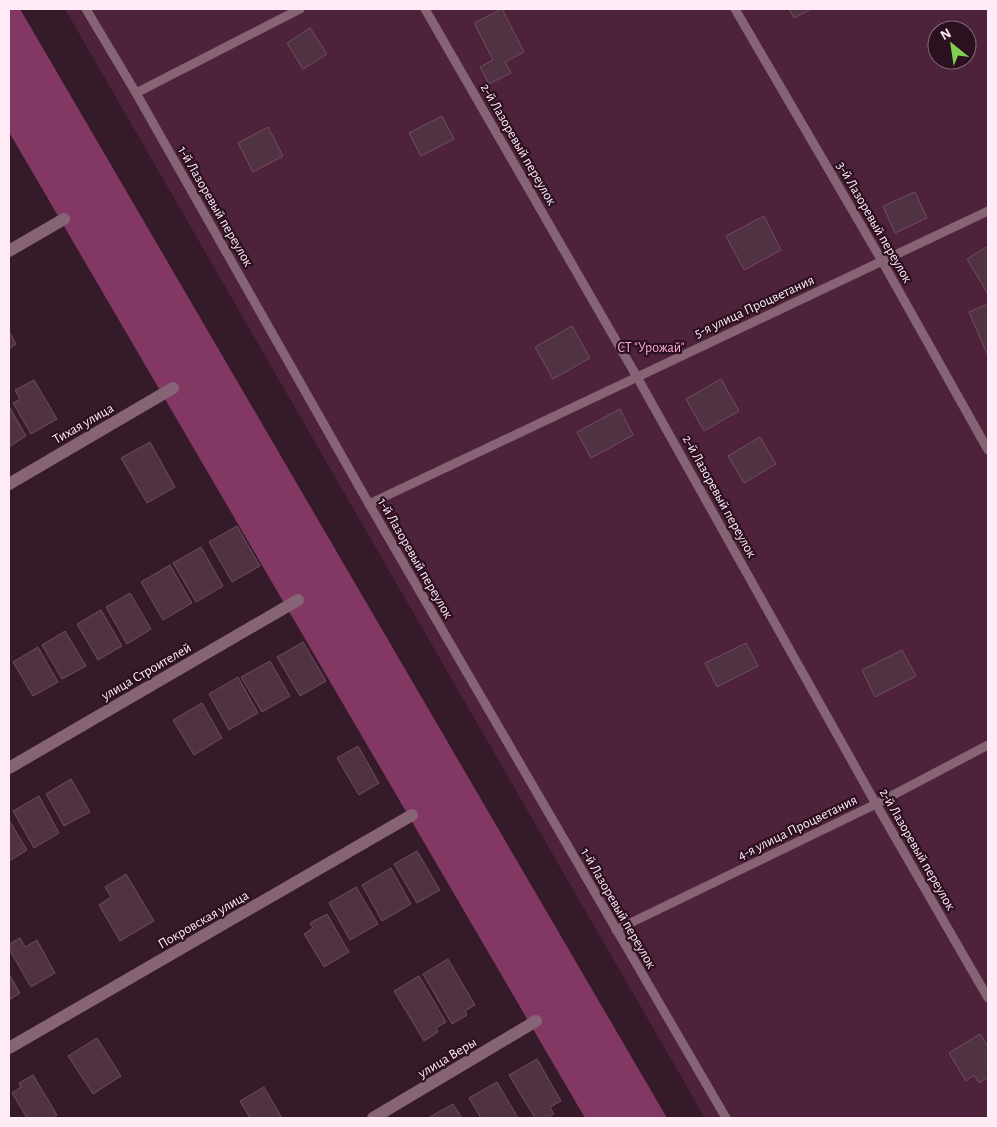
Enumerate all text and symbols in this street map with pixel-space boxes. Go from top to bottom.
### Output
north arrow [927,20,977,70]
text: N [938,26,954,43]
street label: 2-й Лазоревый переулок [478,81,559,208]
street label: 1-й Лазоревый переулок [175,144,256,270]
street label: 3-й Лазоревый переулок [834,160,915,286]
street label: 5-я улица Процветания [692,273,816,341]
park label: СТ "Урожай" [617,341,685,355]
street label: Тихая улица [51,401,117,447]
street label: 2-й Лазоревый переулок [680,433,759,561]
street label: 1-й Лазоревый переулок [375,496,456,622]
street label: улица Строителей [98,641,194,704]
street label: 2-й Лазоревый переулок [877,786,958,913]
street label: 4-я улица Процветания [735,793,859,863]
street label: 1-й Лазоревый переулок [578,846,659,972]
street label: Покровская улица [156,888,252,952]
street label: улица Веры [415,1035,479,1081]

